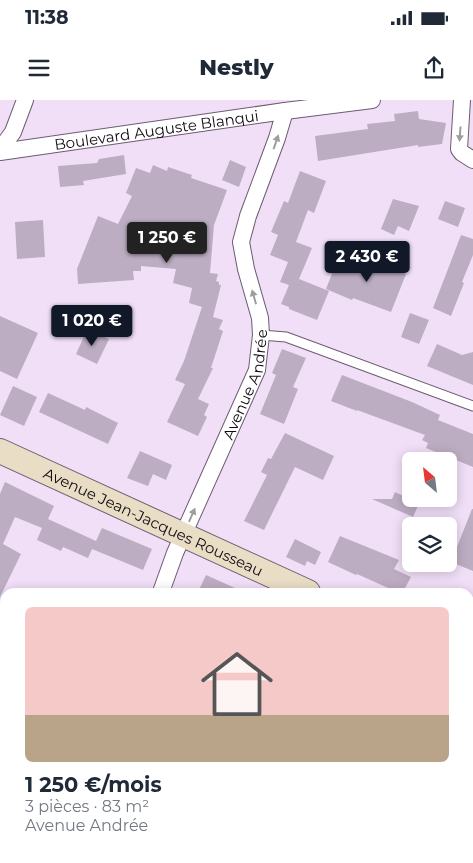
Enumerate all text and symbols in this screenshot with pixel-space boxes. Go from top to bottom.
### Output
text: 11:38 [25,6,69,29]
icon: menu [25,54,53,82]
text: Nestly [199,54,274,81]
icon: share [420,54,448,82]
street label: Boulevard Auguste Blanqui [53,105,260,154]
one-way arrow [455,126,463,142]
one-way arrow [272,134,280,149]
pin: 1 250 € [121,221,213,264]
text: 1 250 € [138,228,196,247]
pin: 2 430 € [321,240,413,283]
text: 2 430 € [336,247,398,266]
one-way arrow [249,290,257,305]
pin: 1 020 € [46,304,138,347]
text: 1 020 € [62,311,122,330]
street label: Avenue Andrée [218,329,271,442]
north arrow [402,452,458,508]
map controls [402,452,457,572]
street label: Avenue Jean-Jacques Rousseau [41,463,266,580]
one-way arrow [189,508,197,522]
button: layers [402,517,457,572]
icon: home [192,639,282,729]
text: 1 250 €/mois [25,772,162,797]
text: 3 pièces · 83 m² [25,797,149,816]
text: Avenue Andrée [25,816,148,835]

